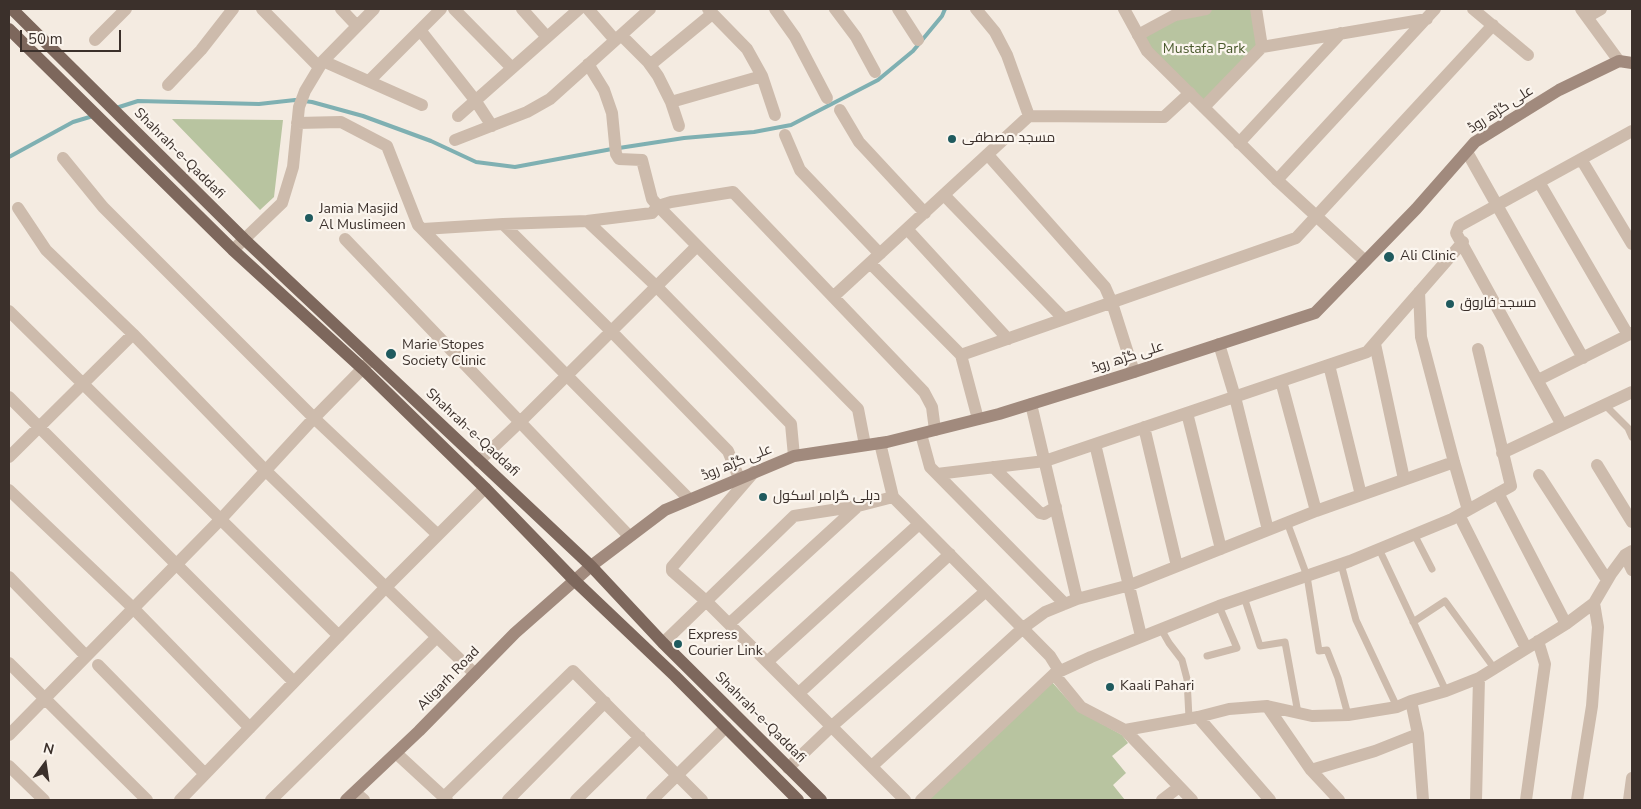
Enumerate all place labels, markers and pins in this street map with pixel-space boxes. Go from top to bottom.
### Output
place label: مسجد مصطفی [962,131,1055,147]
marker: مسجد مصطفی [946,133,958,145]
place label: Jamia Masjid Al Muslimeen [319,202,406,234]
marker: Jamia Masjid Al Muslimeen [303,212,315,224]
place label: Ali Clinic [1400,249,1456,265]
marker: Ali Clinic [1382,250,1396,264]
place label: مسجد فاروق [1460,296,1537,312]
marker: مسجد فاروق [1444,298,1456,310]
place label: Marie Stopes Society Clinic [402,338,486,371]
marker: Marie Stopes Society Clinic [384,347,398,361]
place label: دہلی گرامر اسکول [773,489,880,505]
marker: دہلی گرامر اسکول [757,491,769,503]
place label: Express Courier Link [688,628,763,660]
marker: Express Courier Link [672,638,684,650]
place label: Kaali Pahari [1120,679,1194,695]
marker: Kaali Pahari [1104,681,1116,693]

